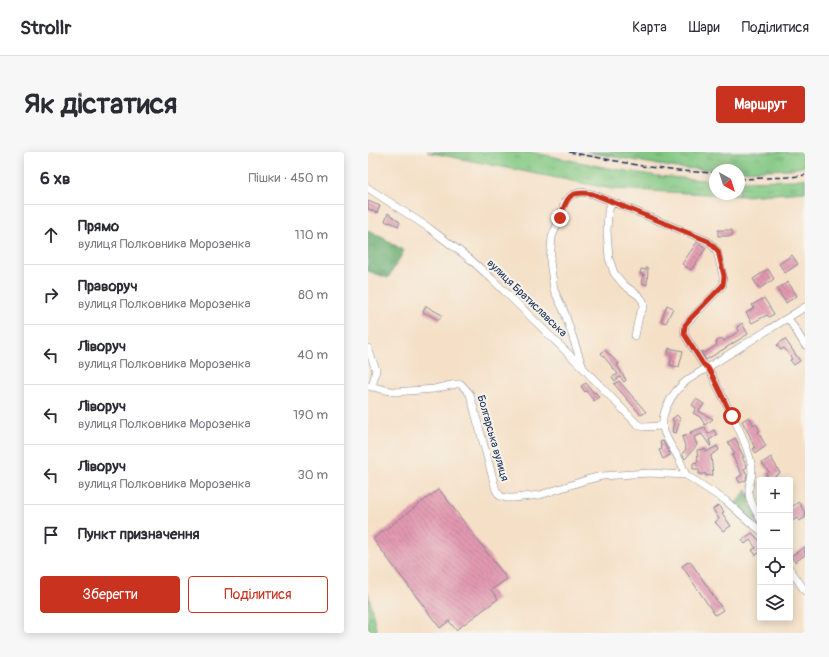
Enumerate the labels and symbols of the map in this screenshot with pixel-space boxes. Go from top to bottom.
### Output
north arrow [709,164,745,200]
route end [551,209,569,227]
street label: вулиця Братиславська [484,257,570,339]
street label: Болгарська вулиця [474,393,512,483]
route start [723,407,741,425]

